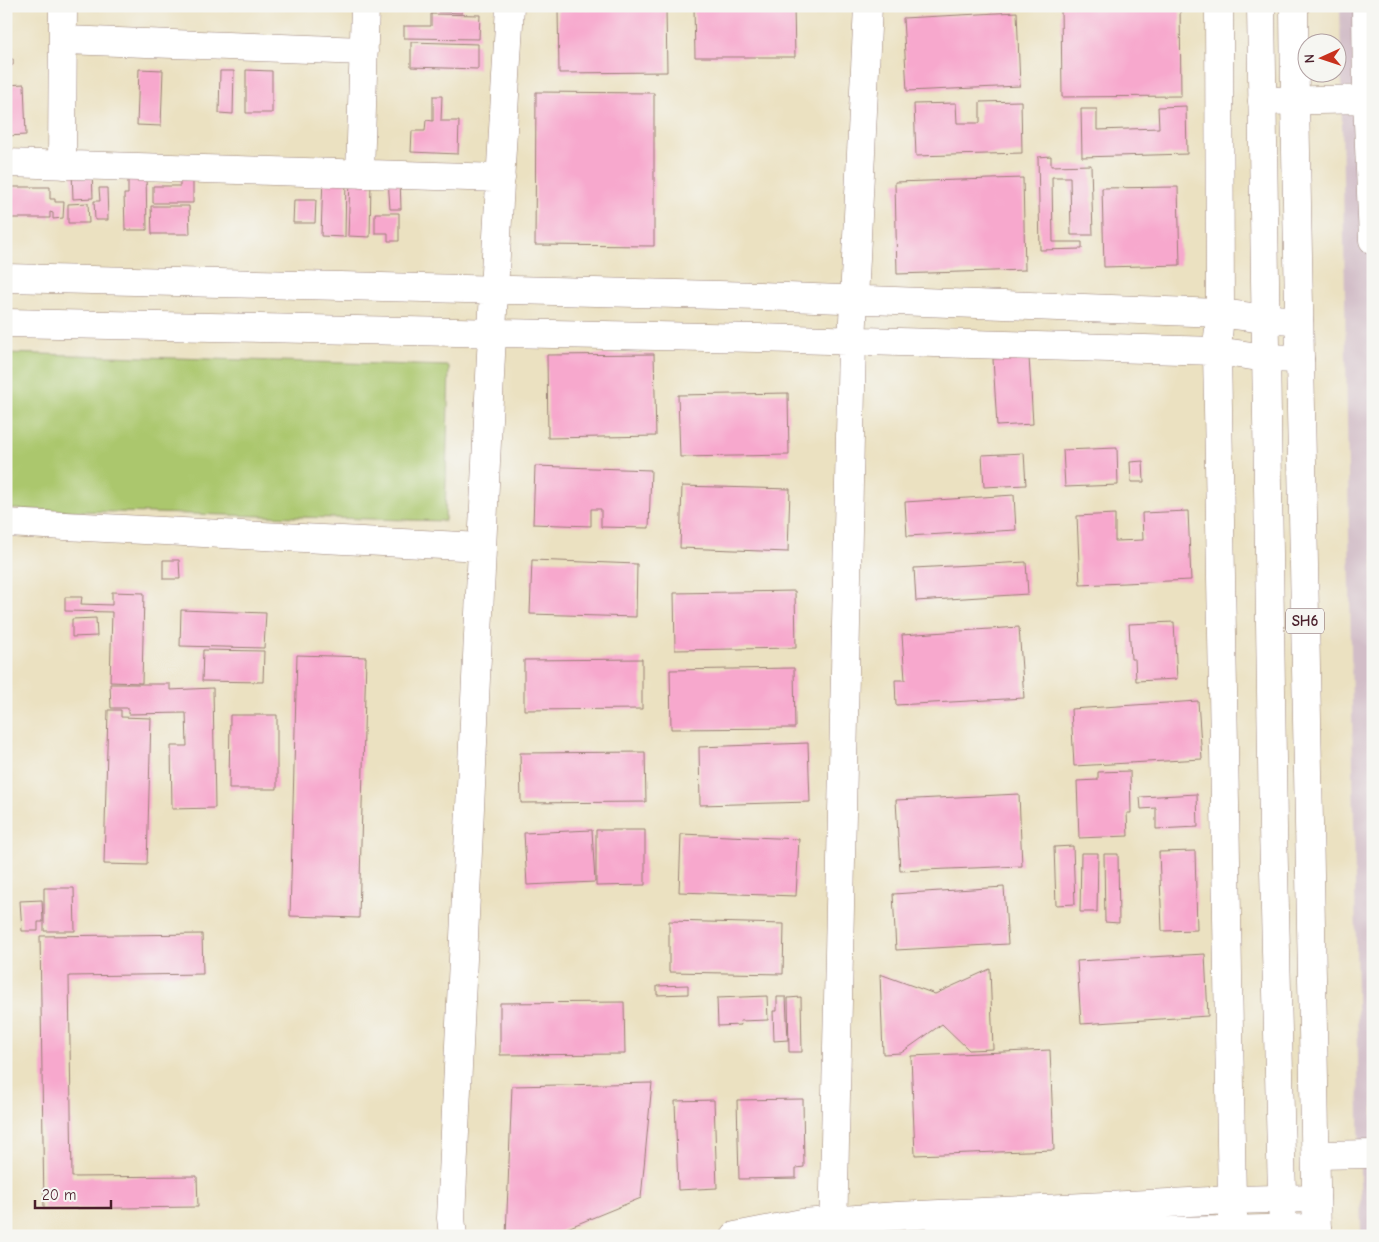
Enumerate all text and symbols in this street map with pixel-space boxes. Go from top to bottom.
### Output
north arrow [1296,32,1346,82]
text: N [1301,54,1318,64]
road number: SH6 [1286,608,1324,634]
scale bar [35,1177,111,1209]
text: 20 m [42,1186,76,1204]

